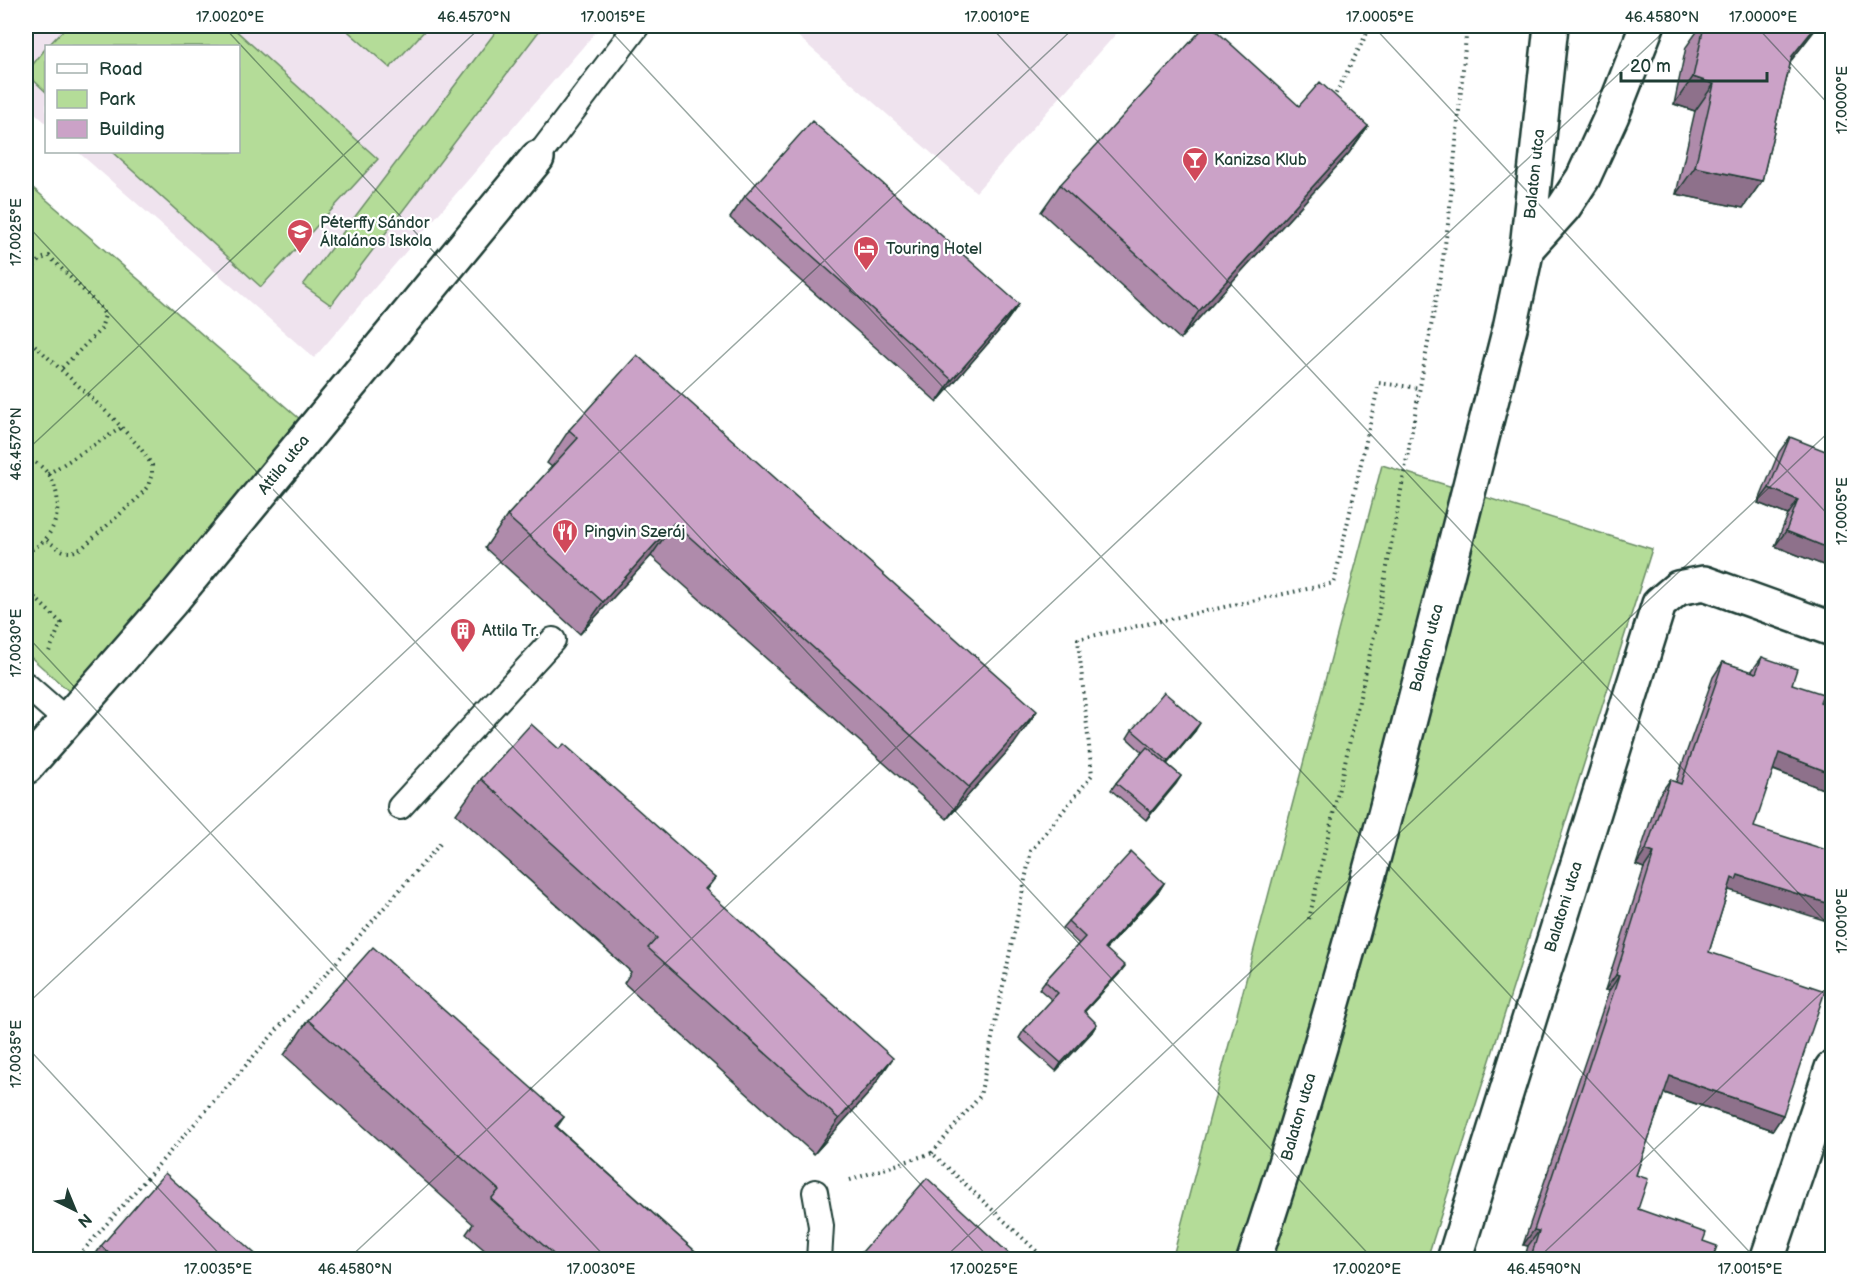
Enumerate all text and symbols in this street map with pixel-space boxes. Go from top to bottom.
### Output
text: 17.0020°E [196,8,264,27]
text: 46.4570°N [437,8,511,27]
text: 17.0015°E [581,8,645,27]
text: 17.0010°E [964,8,1030,27]
text: 17.0005°E [1346,8,1414,27]
text: 46.4580°N [1625,8,1699,27]
text: 17.0000°E [1729,8,1797,27]
legend [45,45,240,153]
scale bar [1621,45,1766,83]
text: 20 m [1630,56,1671,77]
text: Road [99,59,143,80]
text: 17.0000°E [1833,66,1852,134]
text: Park [99,89,135,110]
text: Building [99,119,165,140]
street label: Balaton utca [1521,128,1549,220]
bar icon: Kanizsa Klub [1180,145,1210,183]
place label: Kanizsa Klub [1214,151,1307,170]
text: 17.0025°E [7,198,26,266]
place label: Péterffy Sándor Általános Iskola [320,214,432,251]
school or university icon: Péterffy Sándor Általános Iskola [285,217,315,255]
hotel icon: Touring Hotel [851,234,881,272]
place label: Touring Hotel [886,240,982,259]
text: 46.4570°N [7,407,26,481]
street label: Attila utca [254,431,314,499]
text: 17.0005°E [1833,477,1852,545]
restaurant icon: Pingvin Szeráj [550,517,580,555]
place label: Pingvin Szeráj [584,523,685,542]
street label: Balaton utca [1406,602,1448,694]
text: 17.0030°E [7,609,26,677]
building icon: Attila Tr. [448,616,478,654]
place label: Attila Tr. [482,622,539,641]
street label: Balatoni utca [1541,859,1587,955]
text: 17.0010°E [1833,888,1852,954]
text: 17.0035°E [7,1020,26,1088]
street label: Balaton utca [1277,1071,1321,1163]
north arrow [45,1180,105,1240]
text: N [73,1209,95,1231]
text: 17.0035°E [184,1260,252,1279]
text: 46.4580°N [318,1260,392,1279]
text: 17.0030°E [567,1260,635,1279]
text: 17.0025°E [950,1260,1018,1279]
text: 17.0020°E [1333,1260,1401,1279]
text: 46.4590°N [1507,1260,1581,1279]
text: 17.0015°E [1718,1260,1782,1279]

